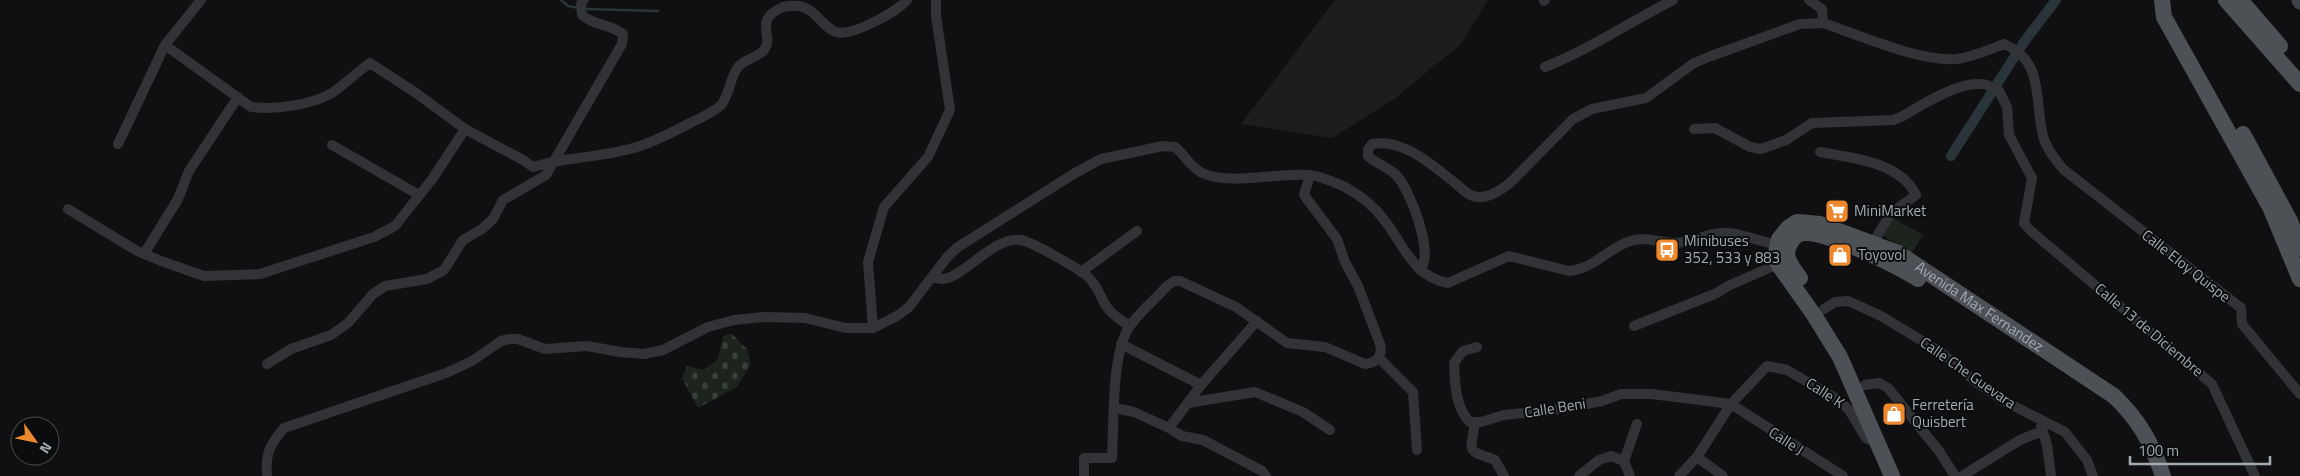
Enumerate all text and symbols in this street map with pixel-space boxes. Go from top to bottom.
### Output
supermarket icon: MiniMarket [1824,198,1850,224]
place label: MiniMarket [1854,199,1927,222]
street label: Calle Eloy Quispe [2137,224,2236,308]
place label: Minibuses 352, 533 y 883 [1684,229,1780,269]
bus stop icon: Minibuses 352, 533 y 883 [1654,237,1680,263]
shop icon: Toyovol [1827,242,1853,268]
place label: Toyovol [1858,243,1906,266]
street label: Avenida Max Fernandez [1911,255,2049,357]
street label: Calle 13 de Diciembre [2090,277,2209,382]
street label: Calle Che Guevara [1916,331,2021,415]
street label: Calle K [1801,371,1850,414]
street label: Calle Beni [1523,391,1587,424]
place label: Ferretería Quisbert [1912,393,1974,433]
shop icon: Ferretería Quisbert [1881,401,1907,427]
north arrow [10,416,60,466]
street label: Calle J [1764,421,1808,461]
scale bar [2130,434,2270,466]
text: N [35,439,58,458]
text: 100 m [2138,439,2179,462]

